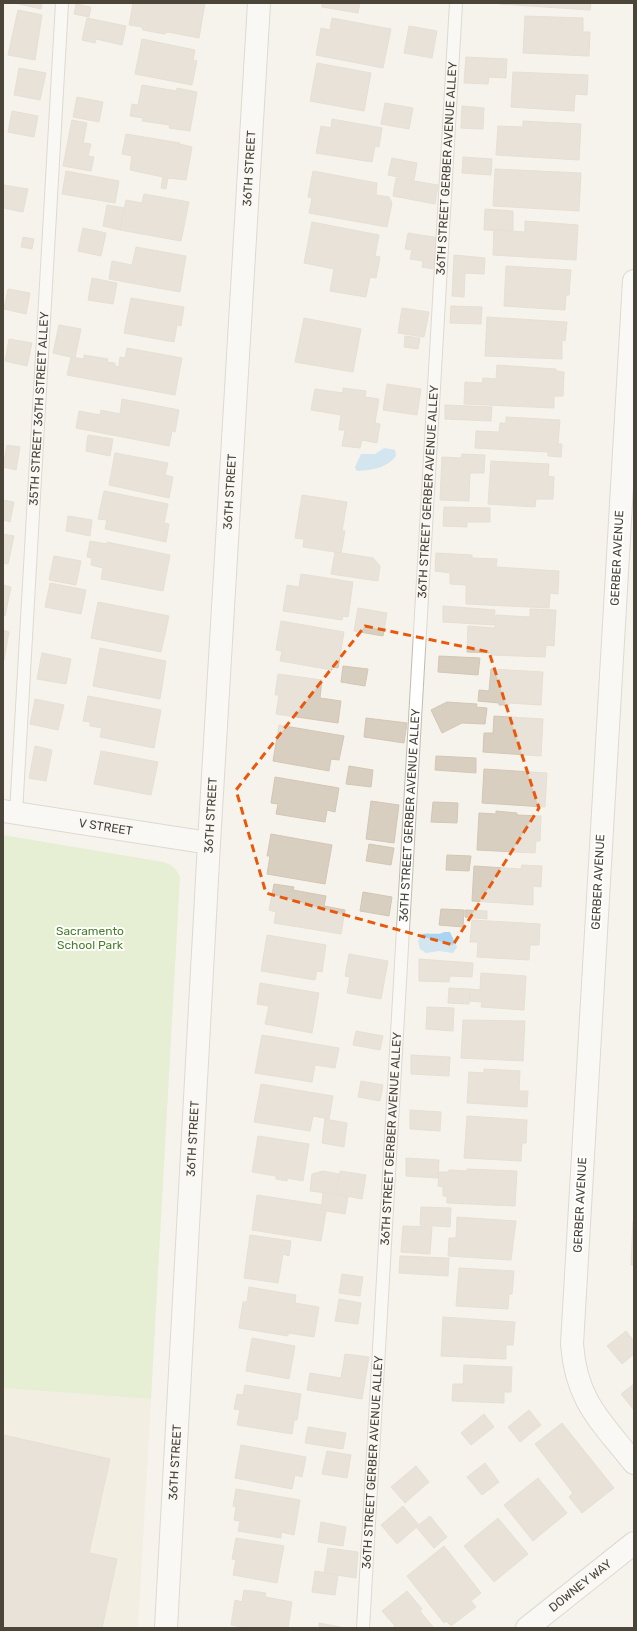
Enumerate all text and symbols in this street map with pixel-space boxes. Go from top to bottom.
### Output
street label: 36TH STREET GERBER AVENUE ALLEY [433,61,460,276]
street label: 36TH STREET [240,130,258,207]
street label: 35TH STREET 36TH STREET ALLEY [26,311,51,506]
street label: 36TH STREET GERBER AVENUE ALLEY [415,384,441,599]
street label: 36TH STREET [221,453,239,530]
street label: GERBER AVENUE [608,510,626,606]
street label: 36TH STREET GERBER AVENUE ALLEY [396,708,423,923]
street label: 36TH STREET [201,777,220,854]
street label: V STREET [78,816,134,838]
street label: GERBER AVENUE [589,834,607,930]
park label: Sacramento School Park [56,924,124,952]
street label: 36TH STREET GERBER AVENUE ALLEY [378,1031,404,1246]
street label: 36TH STREET [184,1100,202,1177]
street label: GERBER AVENUE [571,1157,589,1253]
street label: 36TH STREET GERBER AVENUE ALLEY [359,1355,386,1569]
street label: 36TH STREET [166,1424,184,1501]
street label: DOWNEY WAY [546,1556,615,1615]

